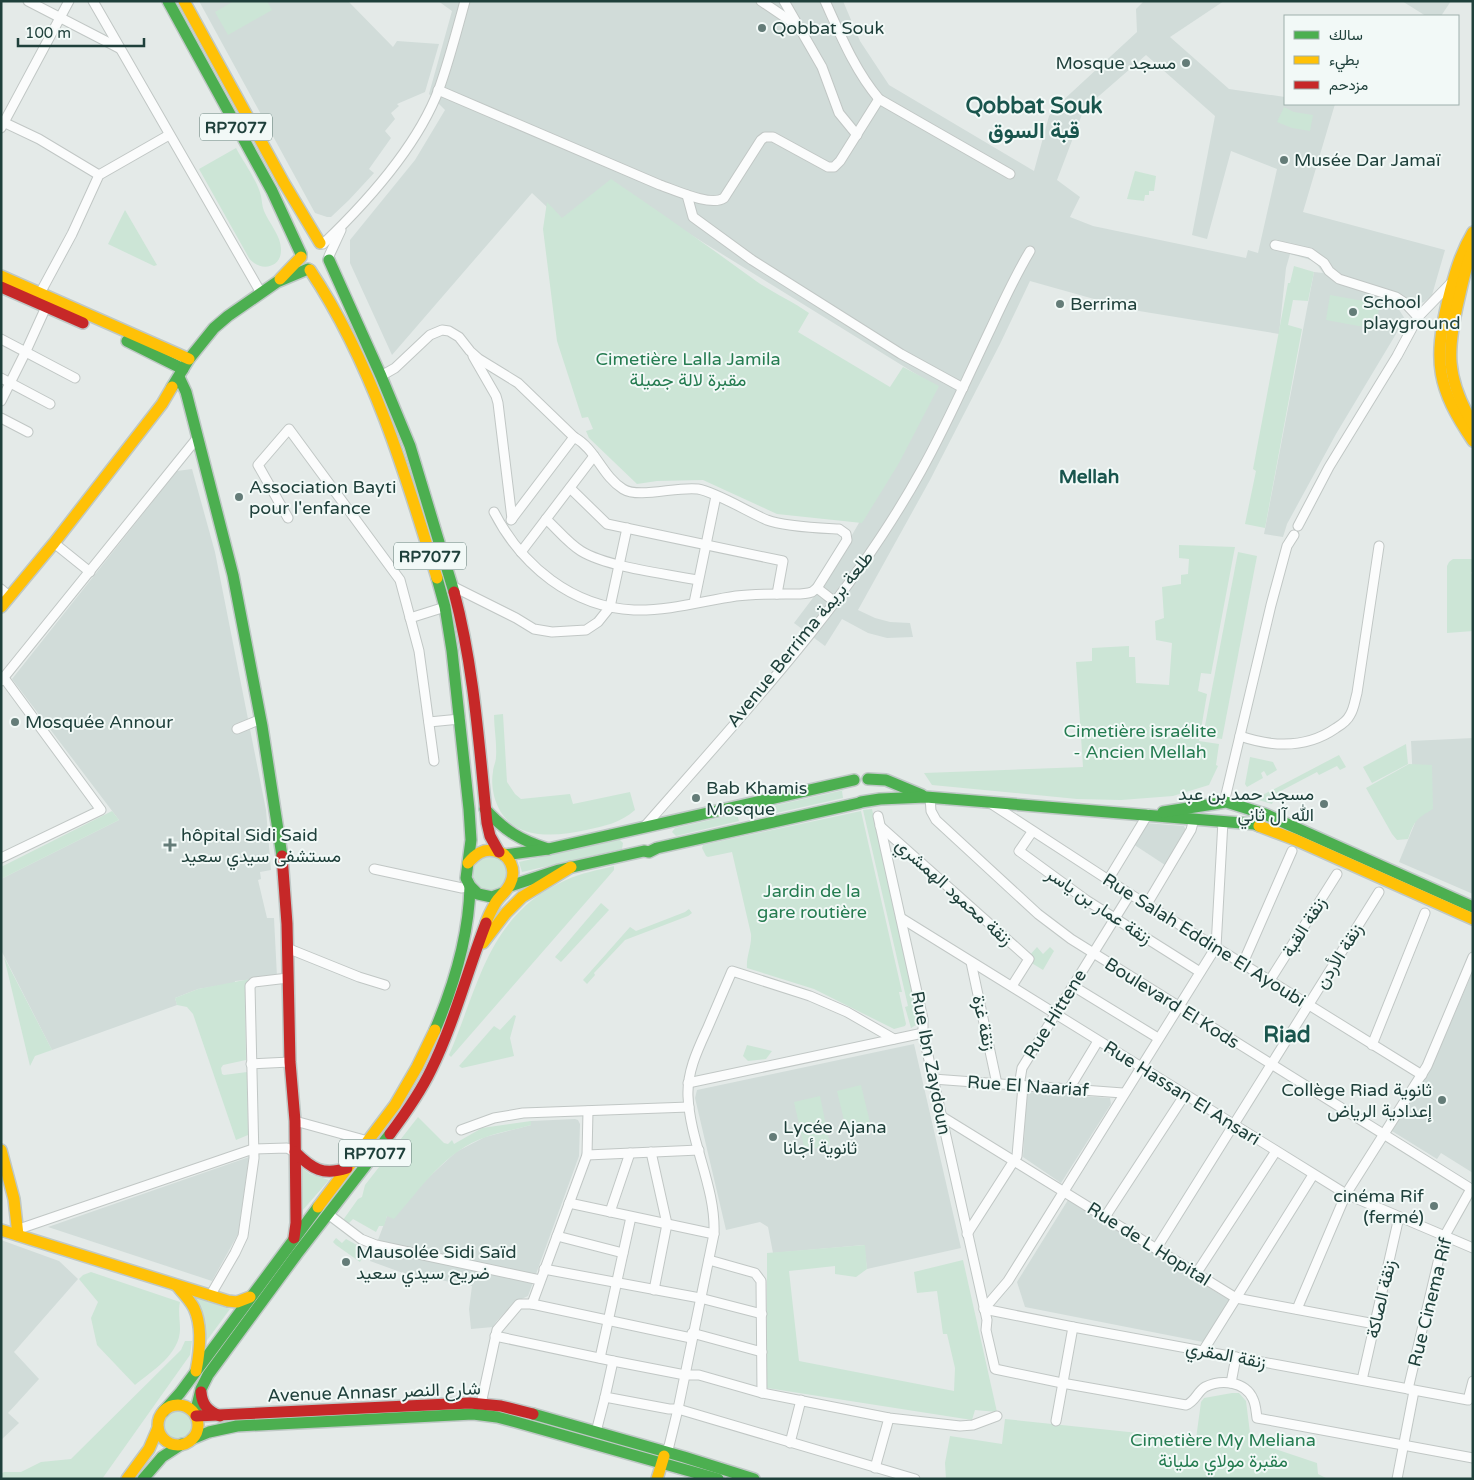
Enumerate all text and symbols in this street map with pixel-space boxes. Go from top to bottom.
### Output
scale bar [18,15,144,47]
legend [1284,15,1459,105]
place label: Qobbat Souk [772,17,884,39]
marker: Qobbat Souk [756,22,768,34]
text: 100 m [25,24,71,42]
text: سالك [1329,26,1363,44]
text: بطيء [1329,51,1359,73]
place label: Mosque مسجد [1055,52,1176,74]
marker: Mosque مسجد [1180,57,1192,69]
text: مزدحم [1329,76,1368,95]
district label: Qobbat Souk قبة السوق [965,93,1103,144]
road number: RP7077 [200,114,272,140]
place label: Musée Dar Jamaï [1294,149,1441,171]
marker: Musée Dar Jamaï [1278,154,1290,166]
place label: School playground [1363,291,1461,334]
place label: Berrima [1070,293,1137,315]
marker: Berrima [1054,298,1066,310]
marker: School playground [1347,306,1359,318]
park label: Cimetière Lalla Jamila مقبرة لالة جميلة [595,348,781,391]
district label: Mellah [1059,466,1119,488]
place label: Association Bayti pour l'enfance [249,476,396,519]
marker: Association Bayti pour l'enfance [233,491,245,503]
road number: RP7077 [394,542,466,570]
street label: Avenue Berrima طلعة بريمة [722,546,878,732]
place label: Mosquée Annour [25,711,173,733]
marker: Mosquée Annour [9,716,21,728]
park label: Cimetière israélite - Ancien Mellah [1064,720,1216,763]
place label: Bab Khamis Mosque [706,777,807,820]
place label: مسجد حمد بن عبد الله آل ثاني [1178,783,1314,830]
marker: Bab Khamis Mosque [690,792,702,804]
marker: مسجد حمد بن عبد الله آل ثاني [1318,798,1330,810]
place label: hôpital Sidi Said مستشفى سيدي سعيد [181,824,341,871]
street label: زنقة محمود الهمشري [888,834,1017,953]
marker: hôpital Sidi Said مستشفى سيدي سعيد [163,838,177,852]
street label: زنقة عمار بن ياسر [1041,862,1156,949]
street label: Rue Salah Eddine El Ayoubi [1098,868,1310,1012]
park label: Jardin de la gare routière [757,880,867,923]
street label: زنقة القبة [1277,893,1331,961]
street label: زنقة الأردن [1310,919,1368,993]
street label: Boulevard El Kods [1101,953,1243,1053]
street label: Rue Hittene [1019,965,1091,1063]
street label: Rue Ibn Zaydoun [906,989,956,1137]
street label: زنقة غزة [967,993,1001,1053]
district label: Riad [1263,1022,1311,1048]
street label: Rue Hassan El Ansari [1100,1036,1264,1150]
street label: Rue El Naariaf [966,1071,1090,1101]
place label: Collège Riad ثانوية إعدادية الرياض [1281,1079,1432,1123]
marker: Collège Riad ثانوية إعدادية الرياض [1436,1094,1448,1106]
place label: Lycée Ajana ثانوية أجانا [783,1116,887,1159]
marker: Lycée Ajana ثانوية أجانا [767,1131,779,1143]
road number: RP7077 [339,1140,411,1166]
place label: cinéma Rif (fermé) [1333,1185,1424,1228]
street label: Rue de L Hopital [1083,1197,1215,1291]
marker: cinéma Rif (fermé) [1428,1200,1440,1212]
street label: Rue Cinema Rif [1403,1235,1457,1369]
place label: Mausolée Sidi Saïd ضريح سيدي سعيد [356,1241,517,1288]
marker: Mausolée Sidi Saïd ضريح سيدي سعيد [340,1256,352,1268]
street label: زنقة الصاكة [1361,1258,1401,1340]
street label: زنقة المقري [1183,1336,1268,1377]
street label: Avenue Annasr شارع النصر [267,1377,481,1408]
park label: Cimetière My Meliana مقبرة مولاي مليانة [1130,1429,1316,1476]

